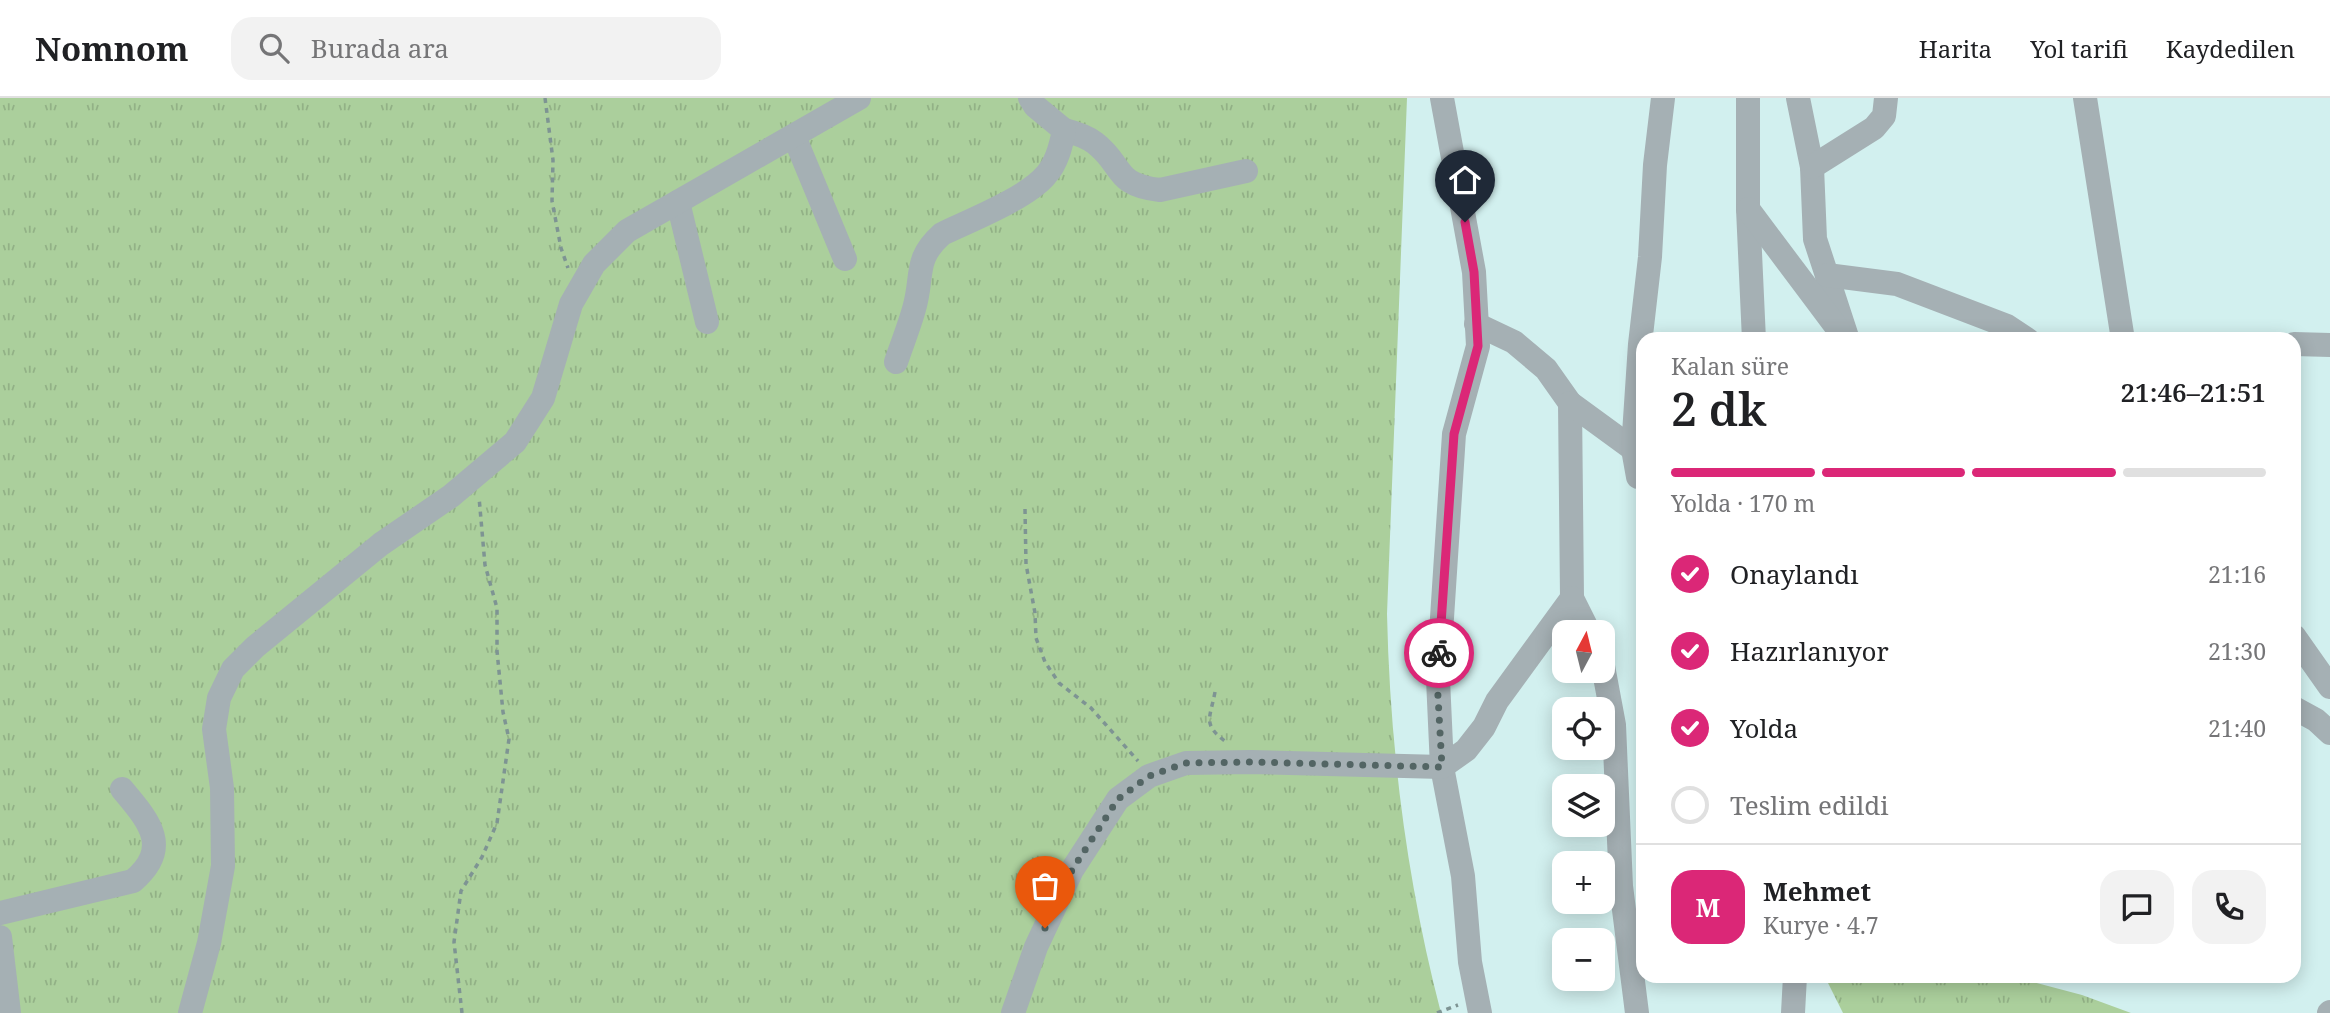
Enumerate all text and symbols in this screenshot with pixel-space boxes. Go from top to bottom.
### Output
search box [231,17,721,80]
text: Nomnom [35,26,189,71]
icon: search [255,29,293,67]
text: Burada ara [311,30,449,66]
text: Harita [1919,32,1992,65]
text: Yol tarifi [2030,32,2128,65]
text: Kaydedilen [2166,32,2295,65]
pin [1435,150,1495,222]
icon: home [1446,161,1484,199]
text: Kalan süre [1671,350,1789,382]
text: 21:46–21:51 [2120,374,2266,410]
text: 2 dk [1671,377,1767,439]
text: Yolda · 170 m [1671,487,1815,519]
icon: check [1671,555,1709,593]
text: Onaylandı [1730,556,1859,592]
text: 21:16 [2208,558,2266,590]
courier [1404,618,1474,688]
north arrow [1552,620,1615,682]
map controls [1552,620,1615,991]
icon: check [1671,632,1709,670]
text: Hazırlanıyor [1730,633,1889,669]
icon: bike [1420,634,1458,672]
text: 21:30 [2208,635,2266,667]
button: locate [1552,697,1615,760]
icon: check [1671,709,1709,747]
text: Yolda [1730,710,1798,746]
text: 21:40 [2208,712,2266,744]
button: layers [1552,774,1615,837]
text: Teslim edildi [1730,787,1889,823]
button: + [1552,851,1615,914]
pin [1015,856,1075,928]
icon: bag [1026,867,1064,905]
button: chat [2100,870,2174,944]
button: phone [2192,870,2266,944]
text: Mehmet [1763,873,1871,909]
text: M [1696,889,1720,925]
text: Kurye · 4.7 [1763,909,1879,941]
button: − [1552,928,1615,991]

